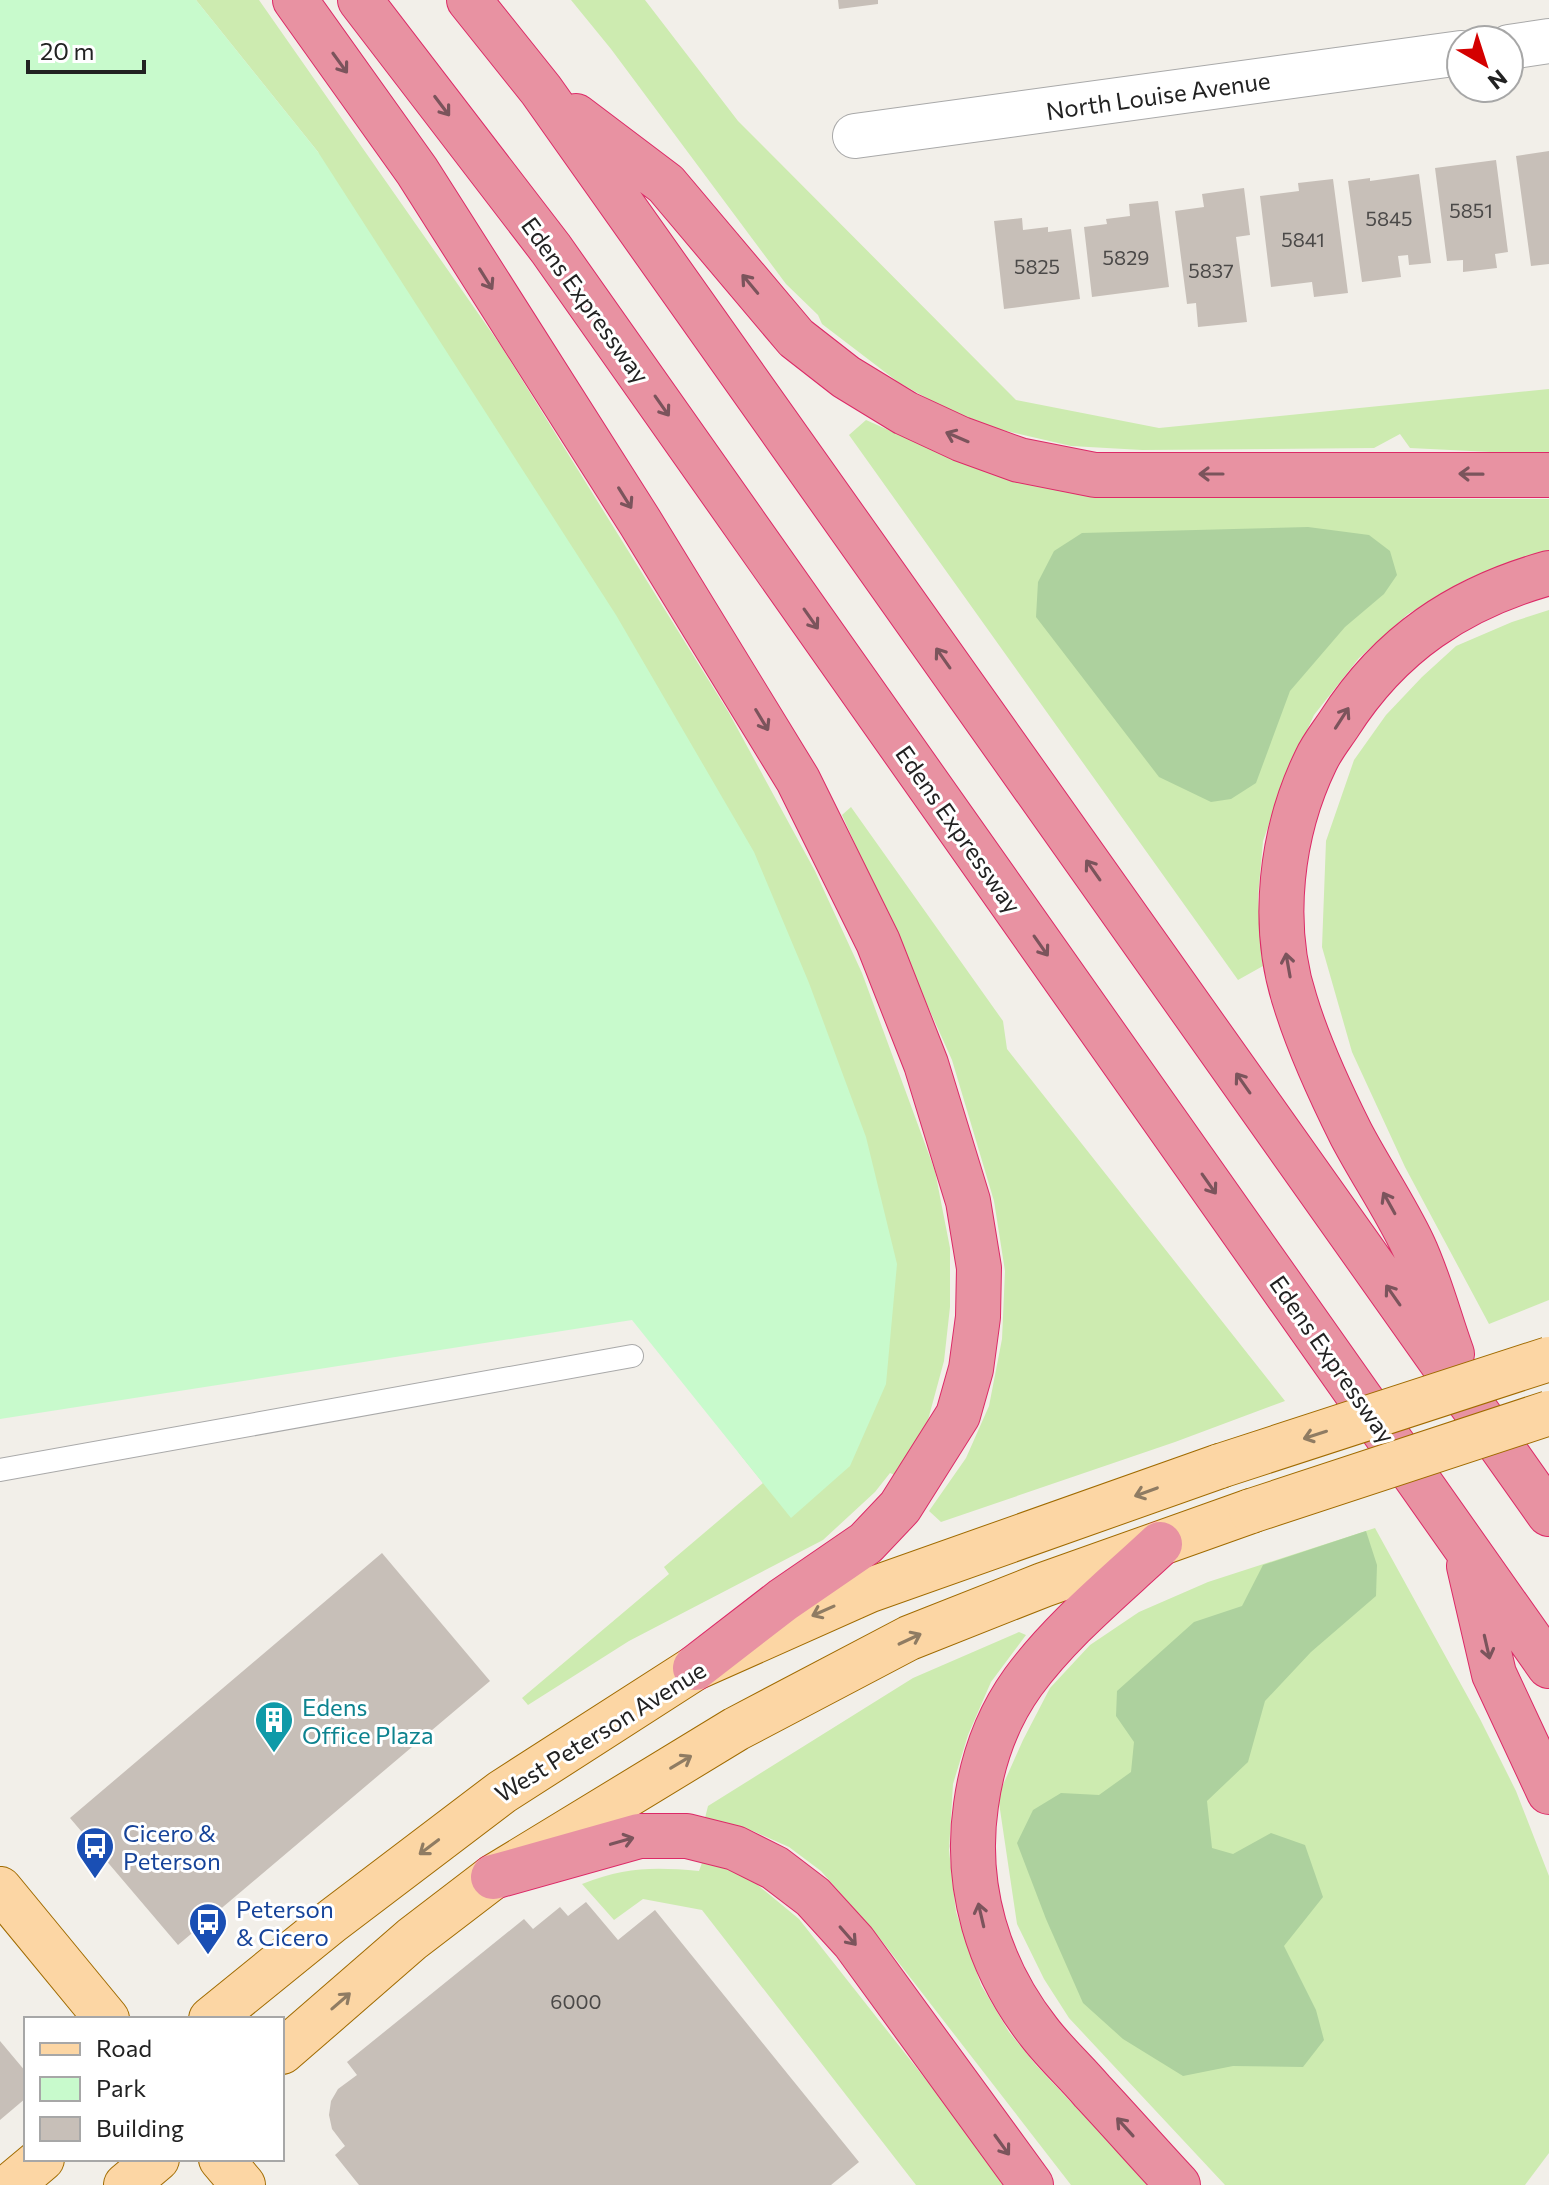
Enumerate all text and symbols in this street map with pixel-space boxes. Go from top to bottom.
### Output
scale bar [28,24,144,74]
north arrow [1445,24,1525,104]
text: 20 m [40,36,94,65]
one-way arrow [332,52,348,74]
text: N [1483,64,1513,96]
street label: North Louise Avenue [1044,65,1272,125]
one-way arrow [433,95,450,116]
house number: 5851 [1449,198,1493,222]
house number: 5845 [1365,206,1413,230]
street label: Edens Expressway [516,211,656,389]
house number: 5841 [1281,227,1325,251]
house number: 5829 [1103,245,1149,269]
house number: 5825 [1014,254,1060,278]
house number: 5837 [1188,258,1234,282]
one-way arrow [478,267,494,290]
one-way arrow [741,275,759,295]
one-way arrow [653,395,670,416]
one-way arrow [945,428,970,443]
one-way arrow [1198,466,1225,482]
one-way arrow [1458,467,1485,482]
one-way arrow [618,486,634,509]
one-way arrow [803,607,819,629]
one-way arrow [935,647,951,669]
one-way arrow [754,708,770,731]
one-way arrow [1334,708,1351,730]
street label: Edens Expressway [890,739,1028,919]
one-way arrow [1085,860,1102,881]
one-way arrow [1033,934,1049,956]
one-way arrow [1279,953,1294,978]
one-way arrow [1235,1072,1251,1094]
one-way arrow [1201,1172,1217,1194]
one-way arrow [1381,1192,1397,1215]
street label: Edens Expressway [1264,1269,1402,1449]
one-way arrow [1385,1285,1401,1307]
one-way arrow [1303,1428,1328,1443]
one-way arrow [1134,1486,1159,1500]
one-way arrow [812,1604,836,1619]
one-way arrow [897,1630,922,1645]
one-way arrow [1480,1634,1495,1660]
street label: West Peterson Avenue [489,1654,711,1808]
place label: Edens Office Plaza [302,1692,434,1749]
building icon: Edens Office Plaza [253,1699,295,1754]
one-way arrow [669,1754,692,1770]
place label: Cicero & Peterson [123,1818,221,1875]
bus stop icon: Cicero & Peterson [74,1825,116,1880]
one-way arrow [609,1832,635,1847]
one-way arrow [419,1839,440,1856]
place label: Peterson & Cicero [236,1894,334,1951]
bus stop icon: Peterson & Cicero [187,1901,229,1956]
one-way arrow [973,1903,988,1929]
one-way arrow [838,1925,857,1946]
house number: 6000 [550,1989,602,2013]
one-way arrow [330,1992,350,2010]
legend [24,2017,284,2161]
text: Road [96,2033,152,2062]
text: Park [96,2073,146,2102]
text: Building [96,2113,184,2142]
one-way arrow [1117,2118,1135,2138]
one-way arrow [994,2134,1011,2156]

